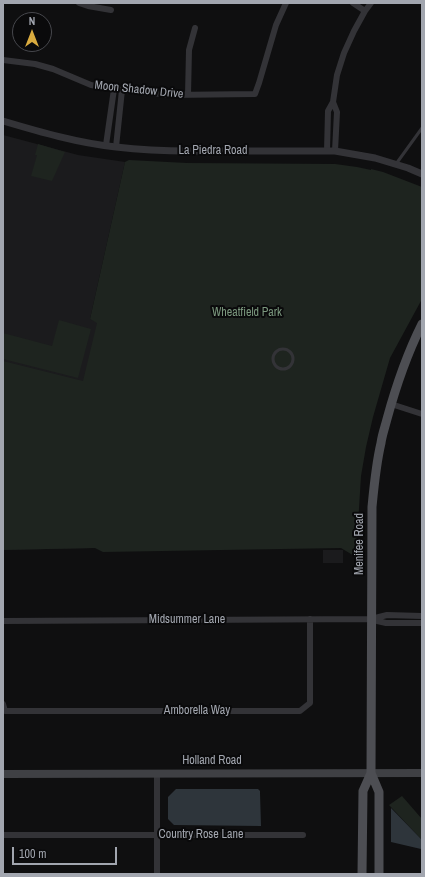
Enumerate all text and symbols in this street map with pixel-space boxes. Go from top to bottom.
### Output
north arrow [12,12,52,52]
text: N [29,14,35,28]
street label: Moon Shadow Drive [94,78,184,102]
street label: La Piedra Road [179,144,247,158]
park label: Wheatfield Park [212,306,282,320]
street label: Menifee Road [353,513,367,575]
street label: Midsummer Lane [149,613,225,627]
street label: Amborella Way [164,704,230,718]
street label: Holland Road [182,754,242,768]
street label: Country Rose Lane [159,828,243,842]
scale bar [14,839,119,865]
text: 100 m [19,846,46,862]

